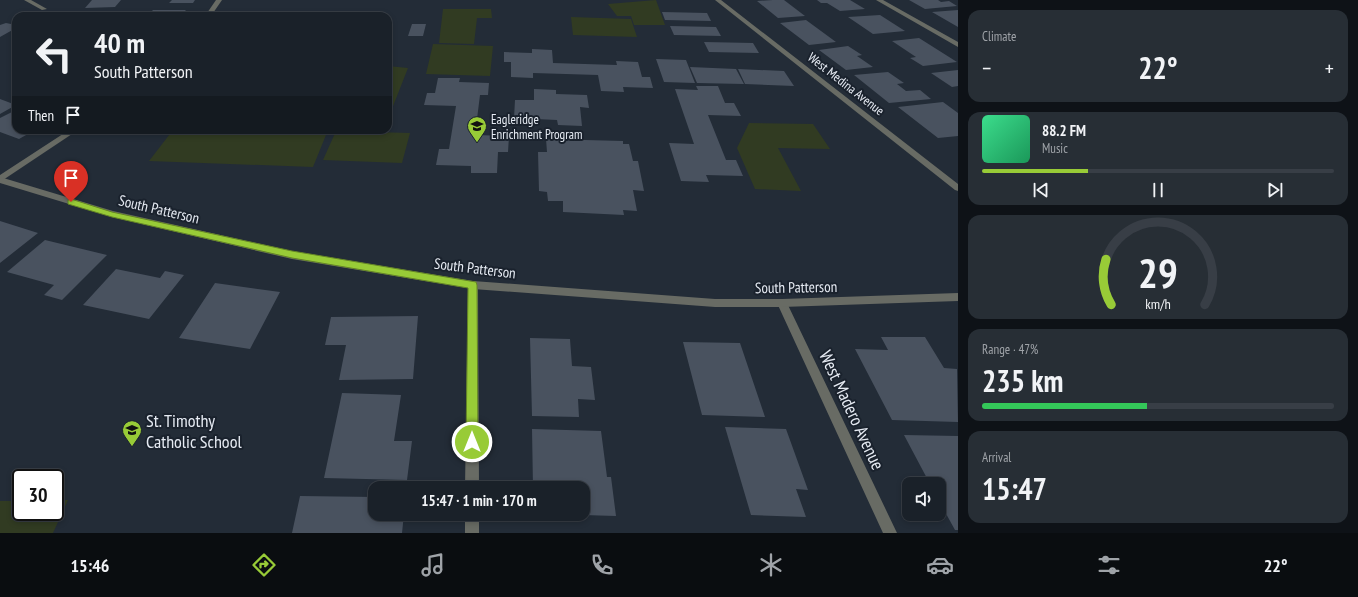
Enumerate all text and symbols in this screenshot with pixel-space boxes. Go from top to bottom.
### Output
text: 40 m [94,24,145,61]
icon: left [28,28,80,80]
text: Climate [982,28,1016,45]
text: 22° [1138,48,1178,87]
street label: West Medina Avenue [804,49,888,119]
text: − [982,54,991,82]
text: + [1325,54,1334,82]
text: South Patterson [94,60,193,83]
icon: arrive [62,104,84,126]
text: Then [28,106,54,125]
place label: Eagleridge Enrichment Program [491,111,582,143]
school or university icon: Eagleridge Enrichment Program [466,115,488,143]
text: 88.2 FM [1042,121,1086,140]
text: Music [1042,140,1068,157]
pin [54,161,88,202]
icon: arrive [60,167,82,189]
icon: previous [1030,179,1052,201]
icon: pause [1147,179,1169,201]
icon: next [1264,179,1286,201]
street label: South Patterson [117,190,201,228]
text: 29 [1138,245,1178,298]
street label: South Patterson [433,254,517,282]
street label: South Patterson [755,277,837,297]
text: km/h [1145,293,1171,312]
text: Range · 47% [982,341,1038,358]
street label: West Madero Avenue [814,347,890,473]
text: 235 km [982,361,1063,400]
place label: St. Timothy Catholic School [146,409,242,453]
school or university icon: St. Timothy Catholic School [121,419,143,447]
position arrow [451,421,493,463]
text: Arrival [982,449,1011,466]
speed limit sign: 30 [12,469,64,521]
text: 15:47 [982,469,1047,508]
map controls [902,477,946,521]
button: sound [902,477,946,521]
text: 15:47 · 1 min · 170 m [421,491,537,510]
icon: directions [250,551,278,579]
icon: music [419,551,447,579]
icon: phone [588,551,616,579]
icon: climate [757,551,785,579]
icon: car [926,551,954,579]
icon: filters [1095,551,1123,579]
text: 15:46 [70,554,109,577]
text: 22° [1264,554,1288,577]

